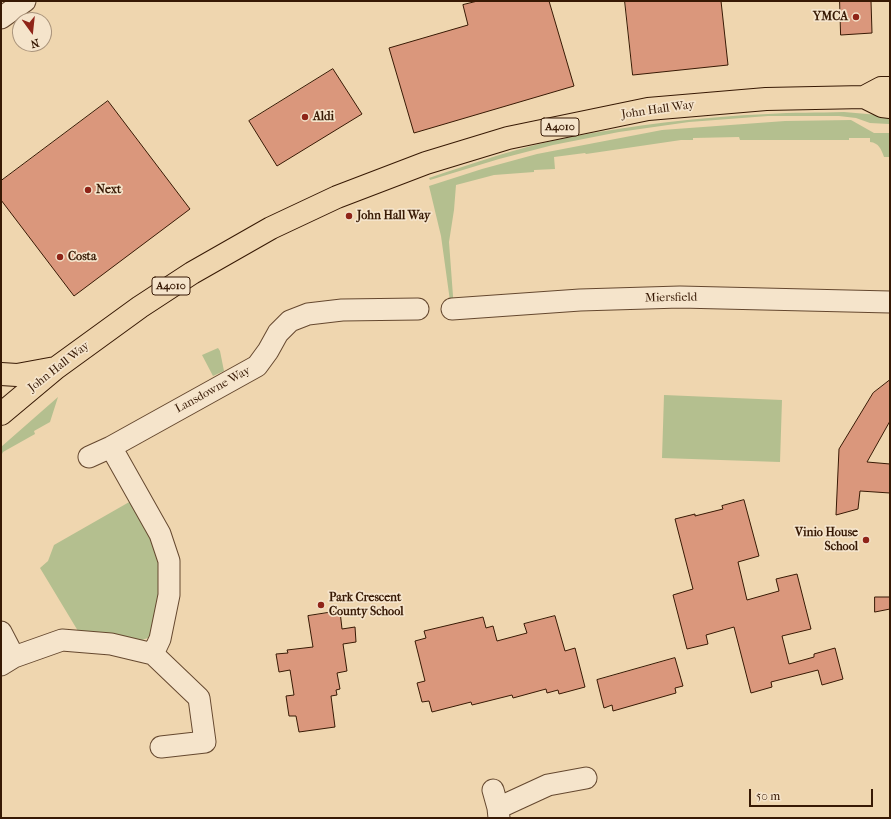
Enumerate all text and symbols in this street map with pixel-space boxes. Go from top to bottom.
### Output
place label: YMCA [813,10,848,24]
north arrow [12,12,52,52]
marker: YMCA [851,12,861,22]
text: N [29,36,41,50]
street label: John Hall Way [621,98,695,122]
place label: Aldi [313,110,334,124]
marker: Aldi [300,112,310,122]
road number: A4010 [541,118,579,136]
place label: Next [96,183,121,197]
marker: Next [83,185,93,195]
place label: John Hall Way [357,209,430,223]
marker: John Hall Way [344,211,354,221]
place label: Costa [68,250,96,264]
marker: Costa [55,252,65,262]
road number: A4010 [152,277,190,295]
street label: Miersfield [645,290,697,306]
street label: John Hall Way [26,339,92,395]
street label: Lansdowne Way [173,363,253,417]
place label: Vinio House School [795,526,858,554]
marker: Vinio House School [861,535,871,545]
place label: Park Crescent County School [329,591,403,619]
marker: Park Crescent County School [316,600,326,610]
scale bar [751,781,875,807]
text: 50 m [756,789,780,803]

